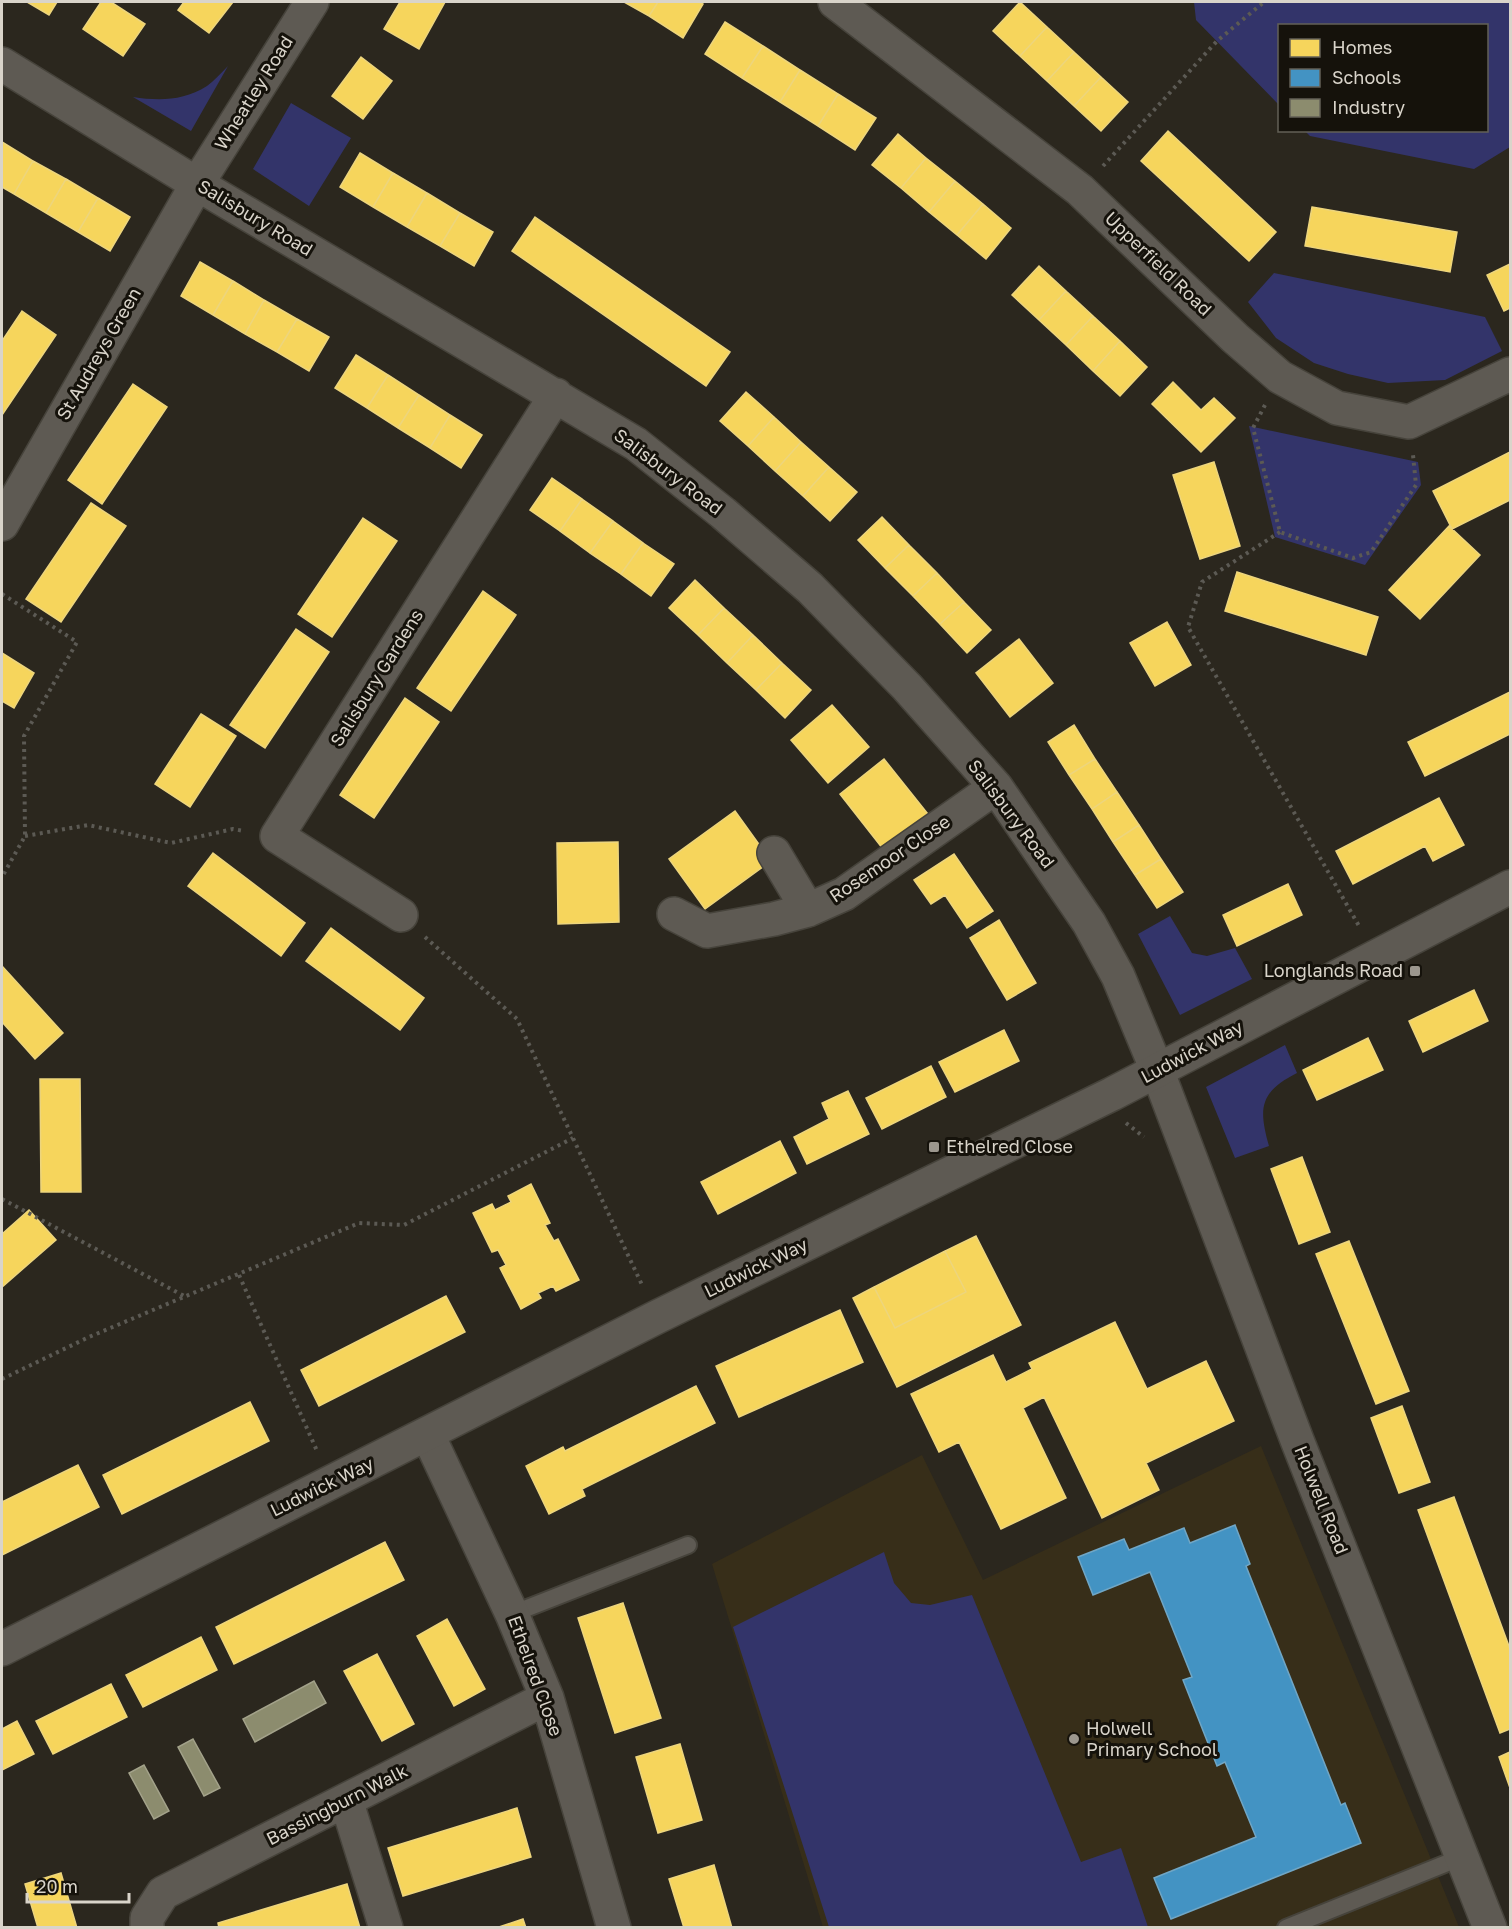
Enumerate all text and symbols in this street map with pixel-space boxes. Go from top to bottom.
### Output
legend [1278,24,1488,132]
street label: Wheatley Road [209,31,297,154]
text: Homes [1332,36,1392,58]
text: Schools [1332,66,1401,88]
text: Industry [1332,96,1405,118]
street label: Salisbury Road [194,174,317,260]
street label: Upperfield Road [1101,207,1217,320]
street label: St Audreys Green [51,283,145,424]
street label: Salisbury Road [610,423,727,519]
street label: Salisbury Gardens [325,605,427,750]
street label: Salisbury Road [964,755,1060,872]
street label: Rosemoor Close [825,810,954,907]
place label: Longlands Road [1264,959,1403,981]
marker: Longlands Road [1408,964,1422,978]
street label: Ludwick Way [1137,1015,1246,1087]
place label: Ethelred Close [946,1135,1073,1157]
marker: Ethelred Close [927,1140,941,1154]
street label: Ludwick Way [700,1233,811,1302]
street label: Holwell Road [1290,1442,1354,1557]
street label: Ludwick Way [266,1452,377,1521]
street label: Ethelred Close [504,1612,568,1739]
place label: Holwell Primary School [1086,1717,1218,1760]
marker: Holwell Primary School [1067,1732,1081,1746]
street label: Bassingburn Walk [262,1759,411,1849]
scale bar [27,1866,129,1904]
text: 20 m [36,1875,78,1897]

